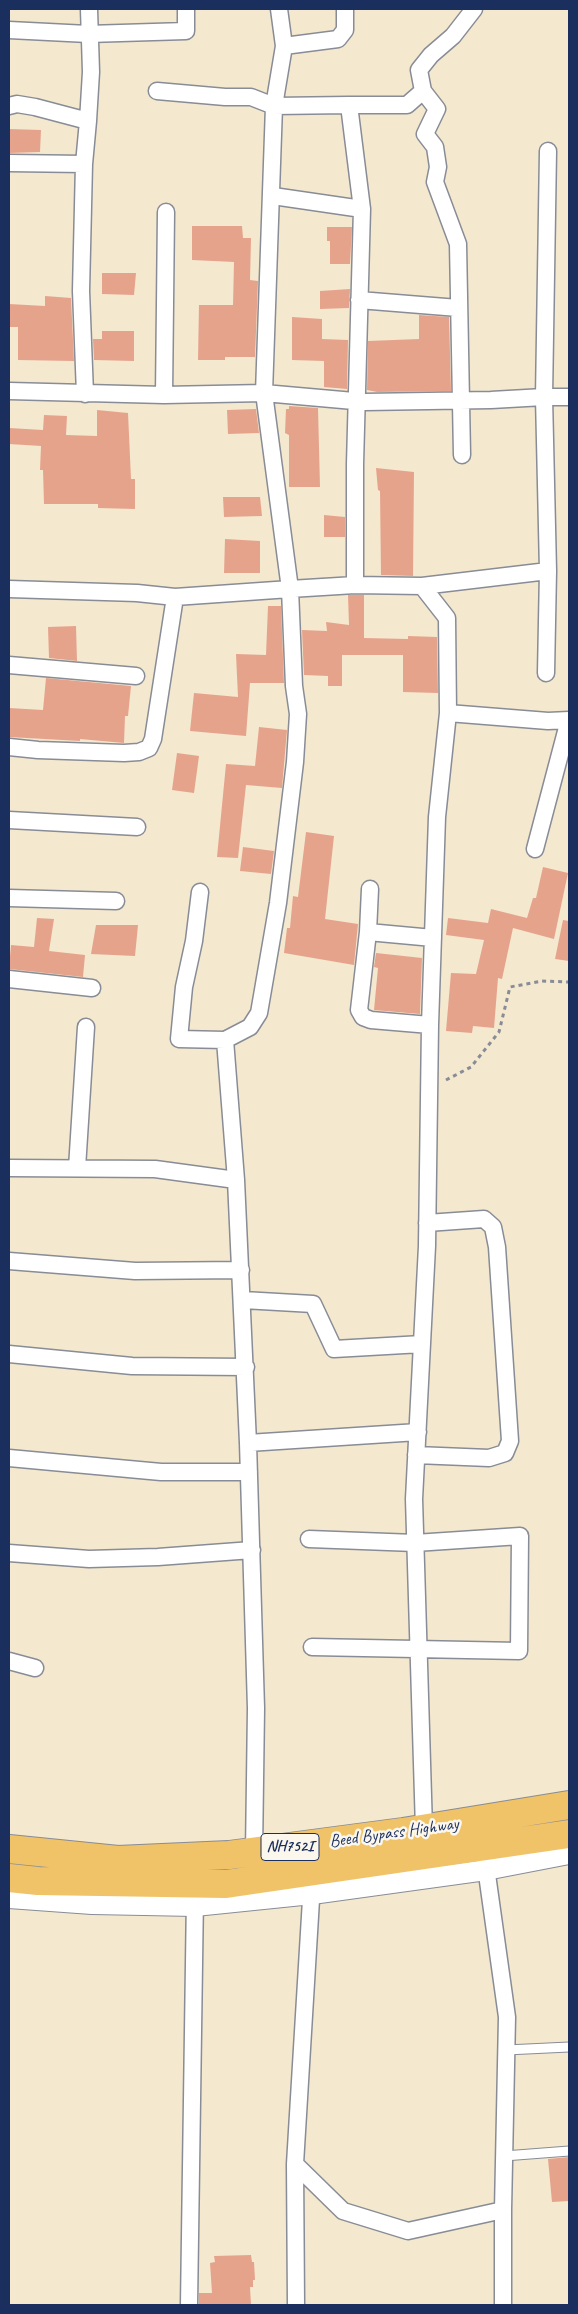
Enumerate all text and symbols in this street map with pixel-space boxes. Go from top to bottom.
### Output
street label: Beed Bypass Highway [328,1813,460,1853]
road number: NH752I [261,1834,319,1860]

